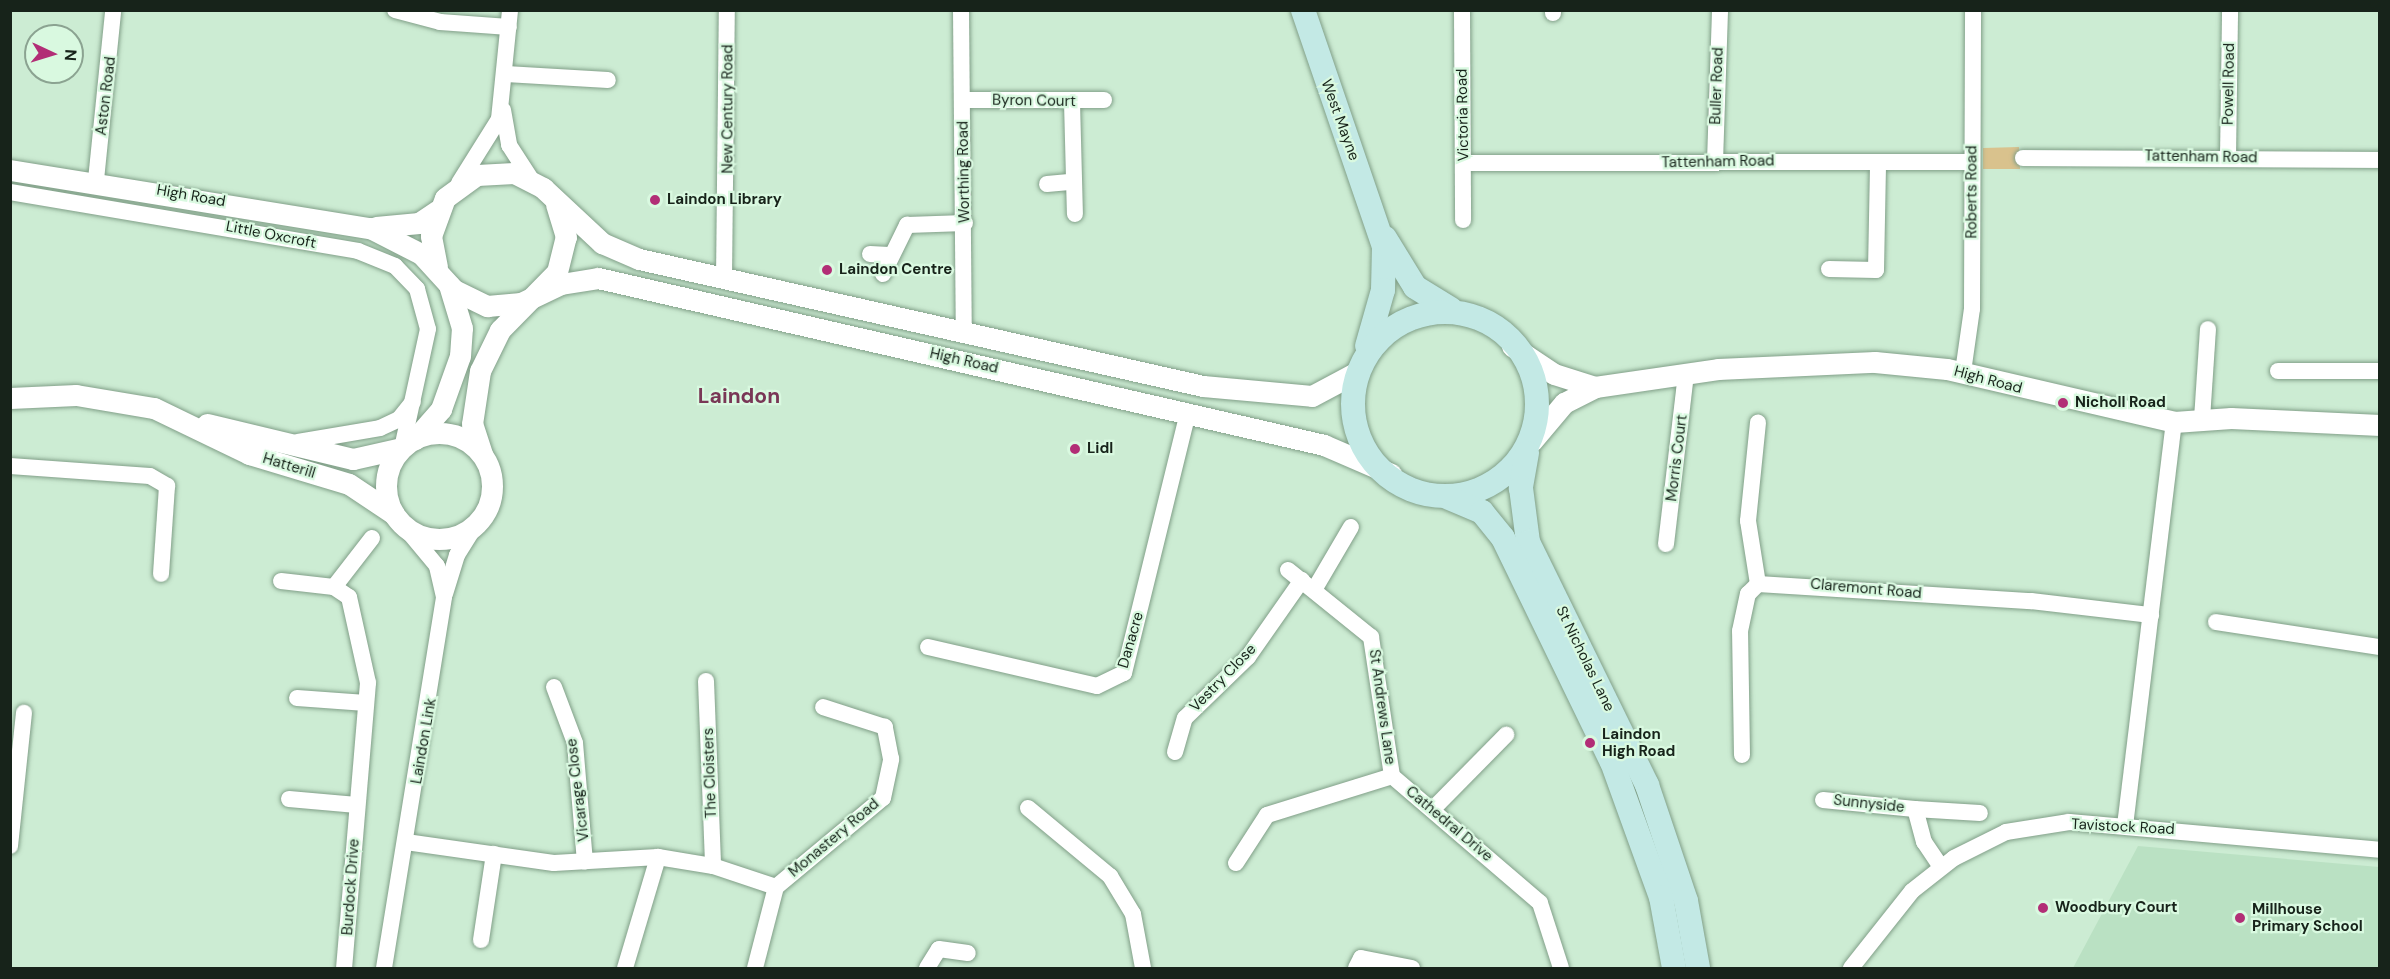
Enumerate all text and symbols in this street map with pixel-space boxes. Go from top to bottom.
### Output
north arrow [24,24,84,84]
street label: Powell Road [2219,43,2239,125]
street label: New Century Road [719,44,737,174]
street label: Buller Road [1707,47,1727,125]
text: N [60,49,81,62]
street label: Aston Road [92,56,120,136]
street label: Victoria Road [1453,68,1473,162]
street label: West Mayne [1317,77,1363,163]
street label: Byron Court [992,91,1076,111]
street label: Worthing Road [954,121,974,223]
street label: Roberts Road [1963,145,1981,239]
street label: Tattenham Road [2144,147,2258,167]
street label: Tattenham Road [1661,152,1775,172]
street label: High Road [155,181,227,211]
place label: Laindon Library [667,191,782,209]
marker: Laindon Library [648,193,662,207]
street label: Little Oxcroft [224,217,318,253]
place label: Laindon Centre [839,261,952,279]
marker: Laindon Centre [820,263,834,277]
street label: High Road [928,344,1000,378]
street label: High Road [1952,362,2024,398]
district label: Laindon [698,383,780,409]
place label: Nicholl Road [2075,394,2166,412]
marker: Nicholl Road [2056,396,2070,410]
street label: Morris Court [1663,414,1691,502]
place label: Lidl [1087,440,1113,458]
marker: Lidl [1068,442,1082,456]
street label: Hatterill [261,449,317,483]
street label: Claremont Road [1810,575,1922,603]
street label: St Nicholas Lane [1552,603,1618,715]
street label: Danacre [1114,610,1148,670]
street label: Vestry Close [1186,640,1260,716]
street label: St Andrews Lane [1365,648,1399,766]
street label: Laindon Link [408,697,440,785]
place label: Laindon High Road [1602,725,1675,760]
street label: The Cloisters [699,727,721,819]
marker: Laindon High Road [1583,736,1597,750]
street label: Vicarage Close [563,737,593,843]
street label: Cathedral Drive [1402,782,1496,866]
street label: Sunnyside [1833,791,1905,817]
street label: Monastery Road [785,795,883,881]
street label: Tavistock Road [2071,815,2175,839]
street label: Burdock Drive [339,838,363,936]
place label: Woodbury Court [2055,899,2177,917]
place label: Millhouse Primary School [2252,900,2363,935]
marker: Woodbury Court [2036,901,2050,915]
marker: Millhouse Primary School [2233,911,2247,925]

